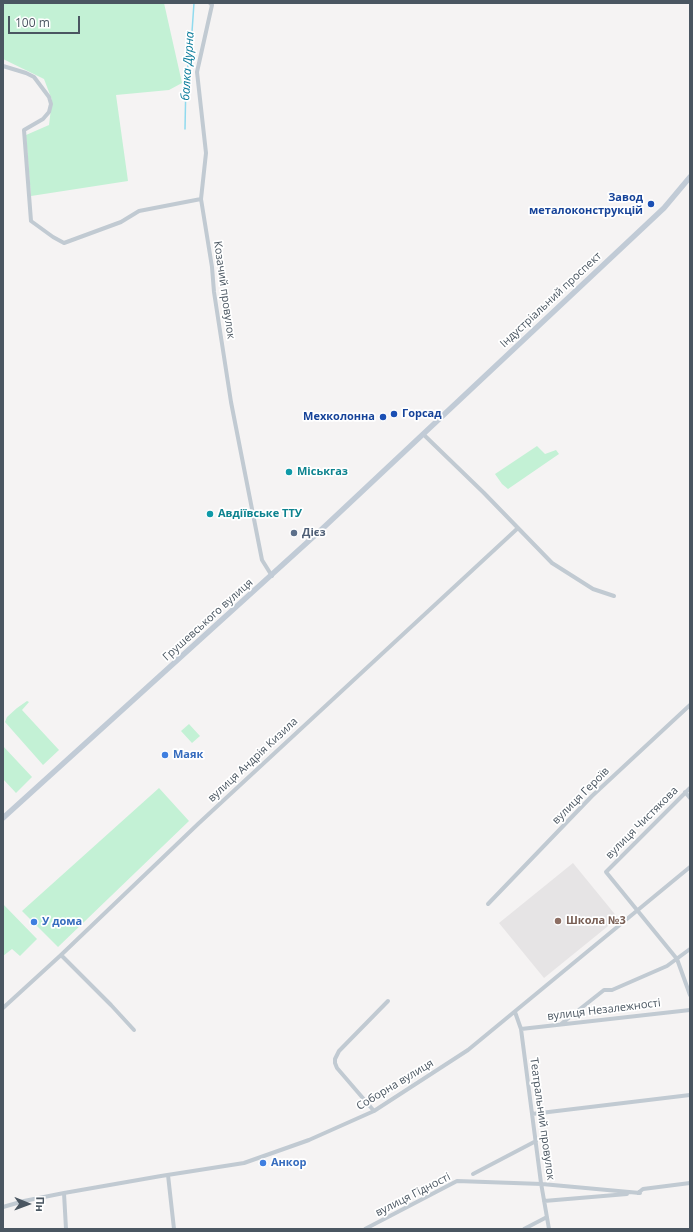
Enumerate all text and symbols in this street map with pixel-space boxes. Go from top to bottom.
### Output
scale bar [10,8,82,34]
text: 100 m [15,14,50,31]
water label: балка Дурна [178,31,198,101]
place label: Завод металоконструкцій [529,191,643,217]
marker: Завод металоконструкцій [646,199,656,209]
street label: Козачий провулок [211,240,237,340]
street label: Індустріальний проспект [498,250,604,350]
place label: Горсад [402,407,442,421]
marker: Горсад [389,409,399,419]
place label: Мехколонна [303,410,375,424]
marker: Мехколонна [378,412,388,422]
place label: Міськгаз [297,465,348,479]
marker: Міськгаз [284,467,294,477]
place label: Авдіївське ТТУ [218,507,302,521]
marker: Авдіївське ТТУ [205,509,215,519]
place label: Дієз [302,526,326,540]
marker: Дієз [289,528,299,538]
street label: Грушевського вулиця [160,576,256,664]
street label: вулиця Андрія Кизила [205,715,301,805]
place label: Маяк [173,748,203,762]
marker: Маяк [160,750,170,760]
street label: вулиця Героїв [550,765,612,827]
street label: вулиця Чистякова [603,784,681,862]
place label: Школа №3 [566,914,626,928]
place label: У дома [42,915,82,929]
marker: Школа №3 [553,916,563,926]
marker: У дома [29,917,39,927]
street label: вулиця Незалежності [547,997,661,1023]
street label: Соборна вулиця [354,1057,436,1113]
street label: Театральний провулок [527,1057,557,1181]
place label: Анкор [271,1156,306,1170]
marker: Анкор [258,1158,268,1168]
street label: вулиця Гідності [373,1170,453,1220]
north arrow [8,1184,48,1224]
text: Пн [33,1196,48,1212]

